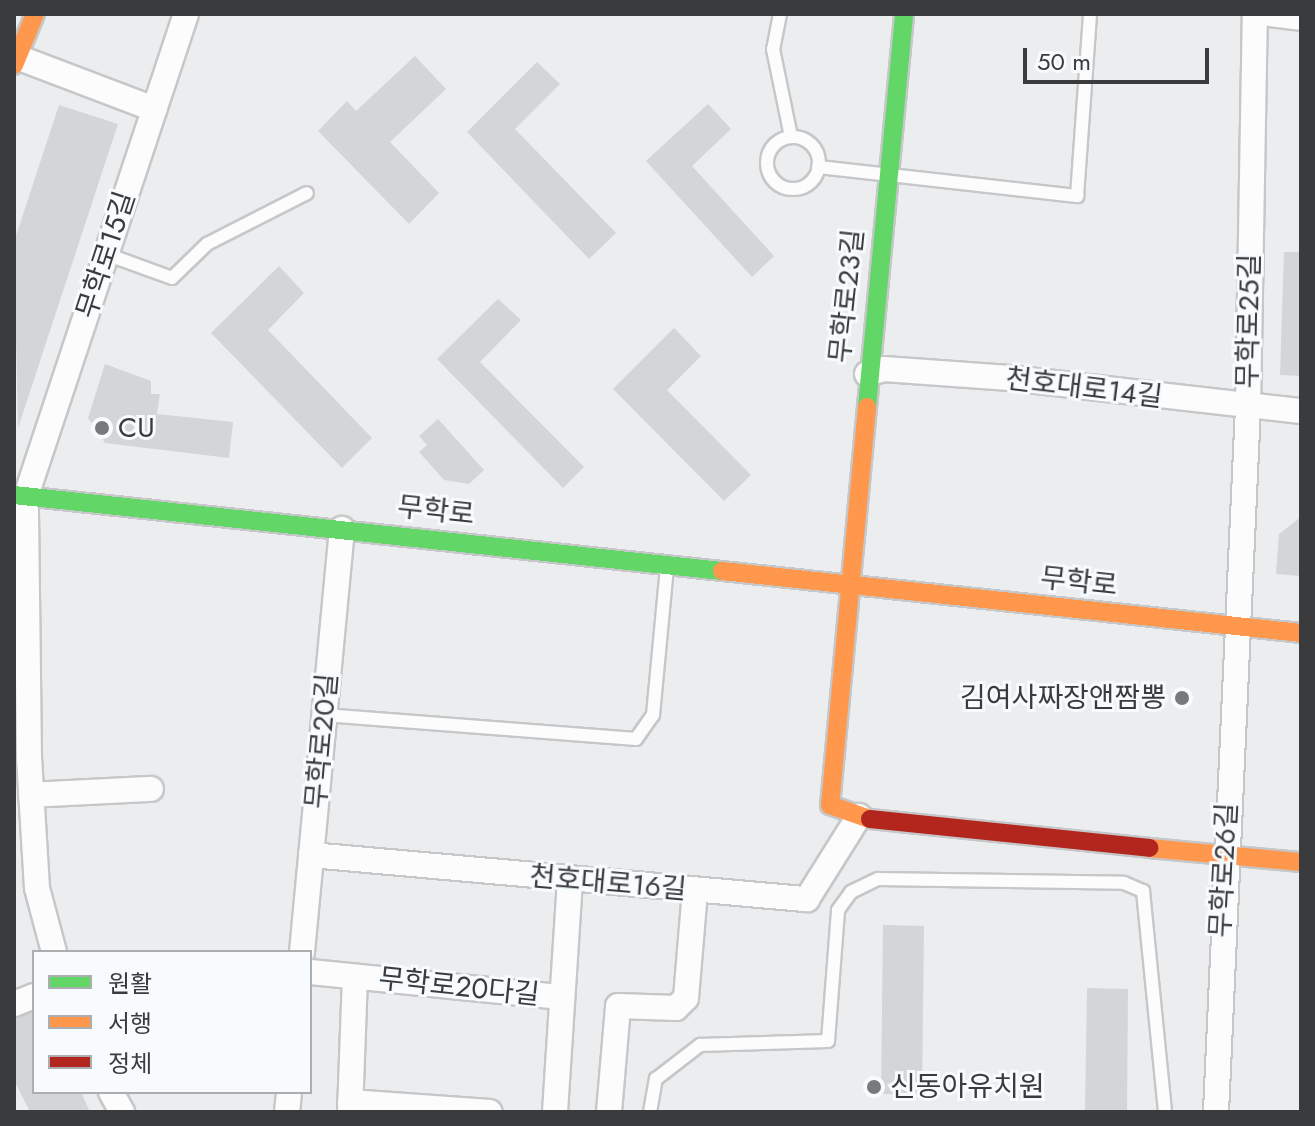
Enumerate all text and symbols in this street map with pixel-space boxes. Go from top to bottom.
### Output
scale bar [1027,32,1213,82]
text: 50 m [1037,44,1091,79]
street label: 무학로15길 [70,187,142,323]
street label: 무학로23길 [823,227,871,365]
street label: 무학로25길 [1231,253,1267,389]
street label: 천호대로14길 [1004,362,1164,414]
place label: CU [118,411,155,445]
marker: CU [93,419,111,437]
street label: 무학로 [396,490,476,532]
street label: 무학로 [1039,561,1119,603]
street label: 무학로20길 [299,672,345,810]
place label: 김여사짜장앤짬뽕 [960,681,1166,715]
marker: 김여사짜장앤짬뽕 [1173,689,1191,707]
street label: 무학로26길 [1204,802,1244,938]
street label: 천호대로16길 [528,859,688,907]
legend [32,950,312,1094]
street label: 무학로20다길 [377,962,541,1012]
text: 원활 [108,966,152,1001]
text: 서행 [108,1006,152,1041]
text: 정체 [108,1046,152,1081]
place label: 신동아유치원 [890,1070,1045,1104]
marker: 신동아유치원 [865,1078,883,1096]

